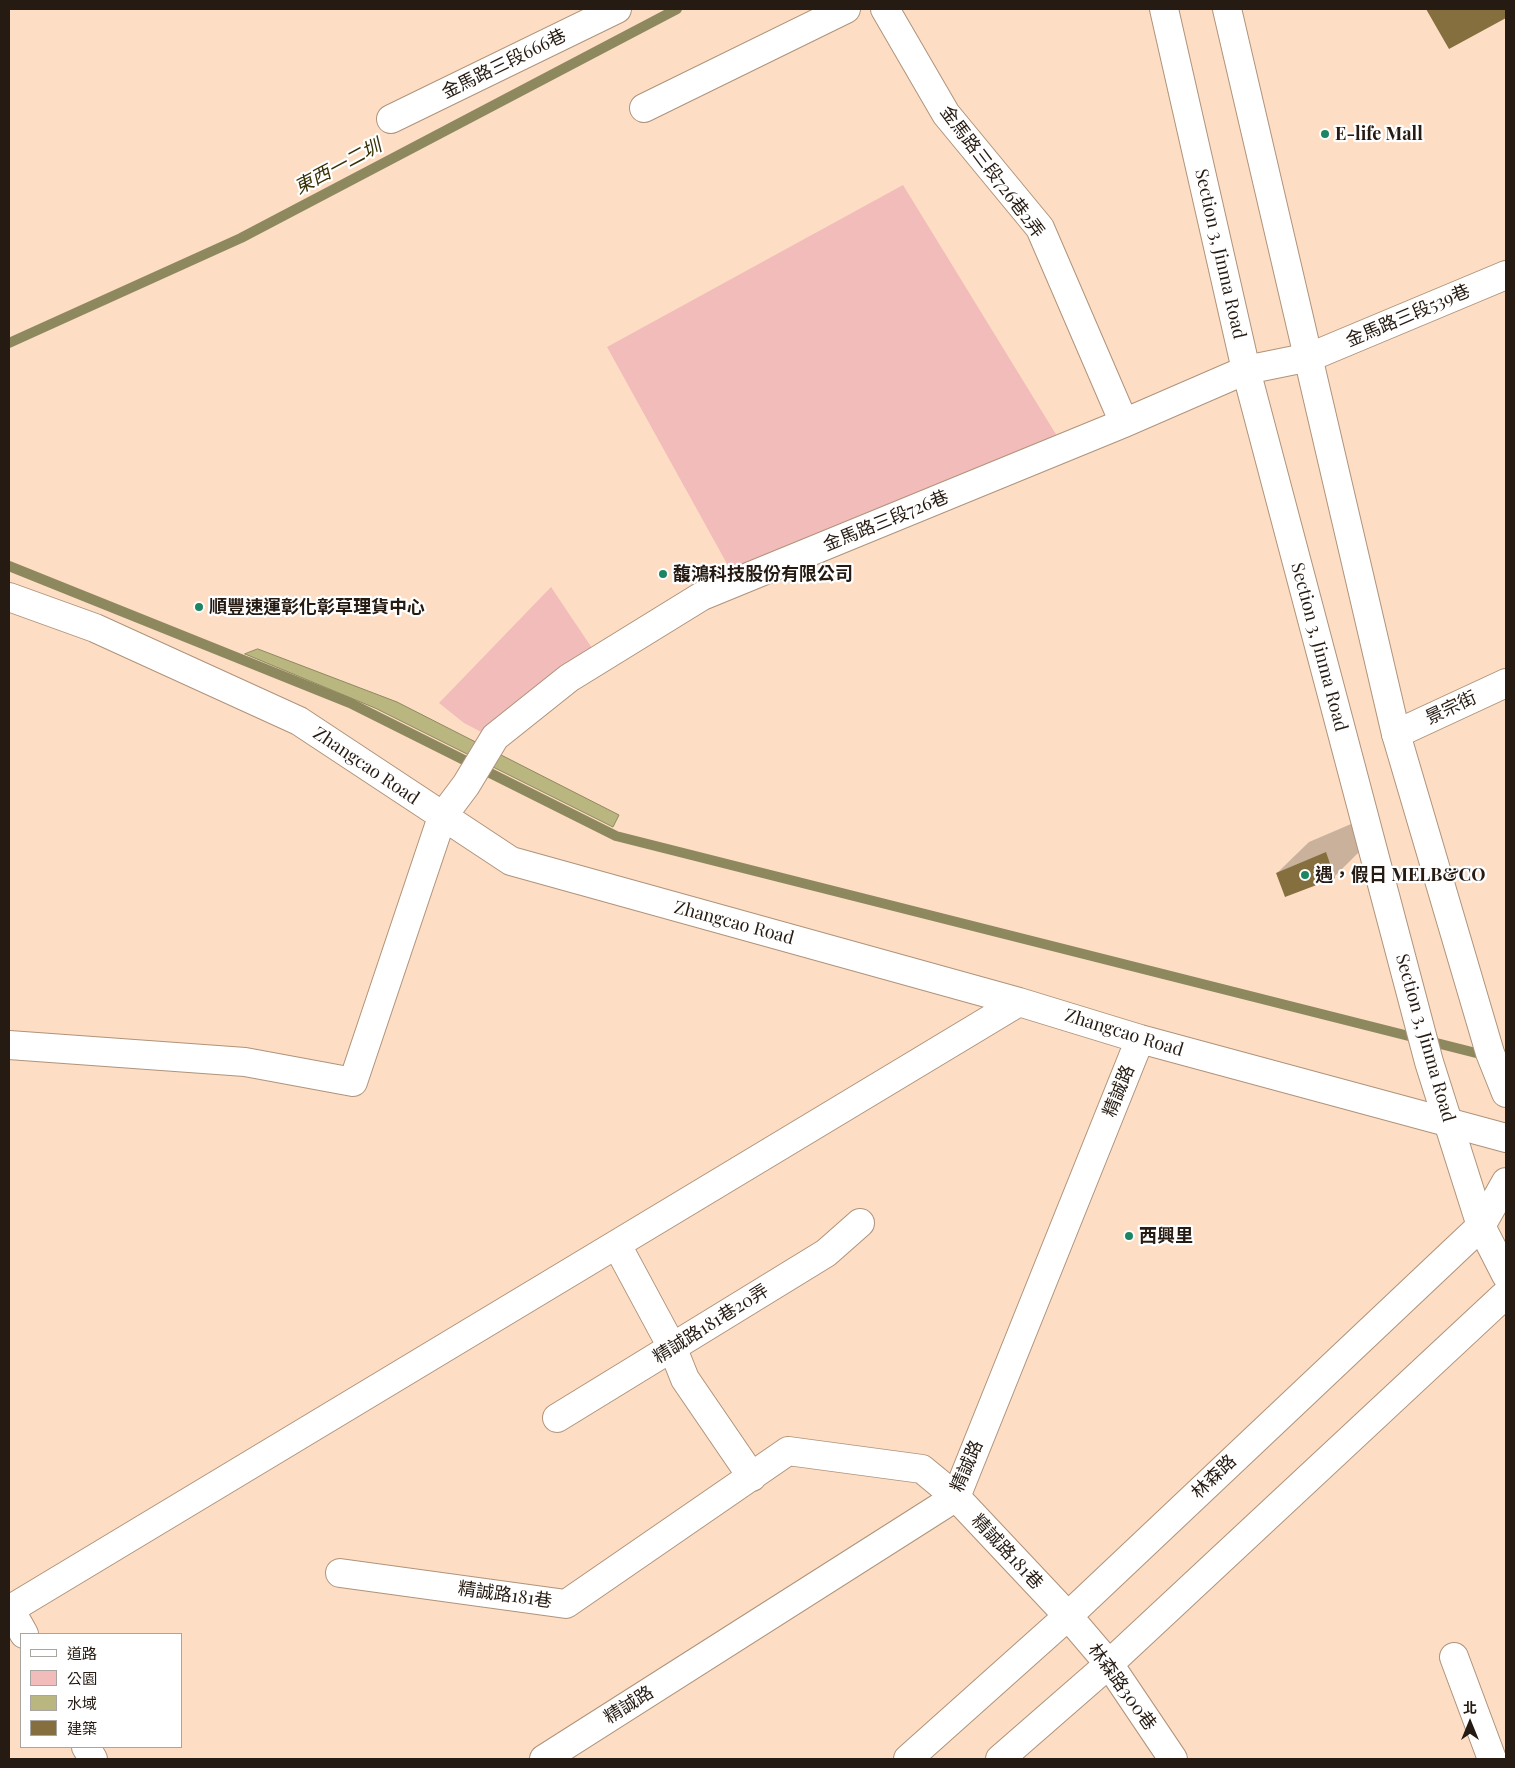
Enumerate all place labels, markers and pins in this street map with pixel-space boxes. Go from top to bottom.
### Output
place label: E-life Mall [1335,123,1423,145]
marker: E-life Mall [1319,128,1331,140]
place label: 馥鴻科技股份有限公司 [673,563,853,585]
marker: 馥鴻科技股份有限公司 [657,568,669,580]
place label: 順豐速運彰化彰草理貨中心 [209,596,425,618]
marker: 順豐速運彰化彰草理貨中心 [193,601,205,613]
place label: 遇，假日 MELB&CO [1315,864,1486,886]
marker: 遇，假日 MELB&CO [1299,869,1311,881]
place label: 西興里 [1139,1225,1193,1247]
marker: 西興里 [1123,1230,1135,1242]

